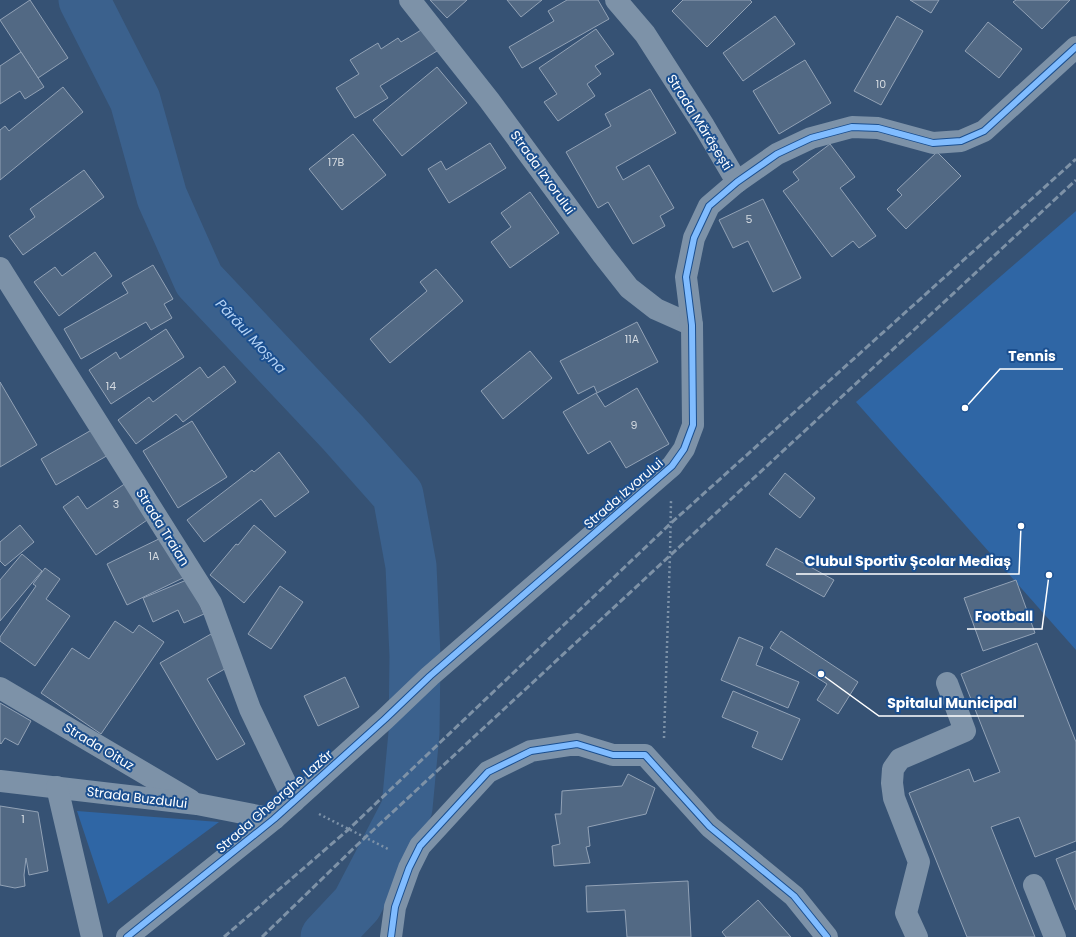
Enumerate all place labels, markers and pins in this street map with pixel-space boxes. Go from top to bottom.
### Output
callout: Tennis [1000,343,1063,369]
callout: Clubul Sportiv Școlar Mediaș [796,548,1019,574]
callout: Football [967,603,1042,629]
callout: Spitalul Municipal [879,690,1024,716]

